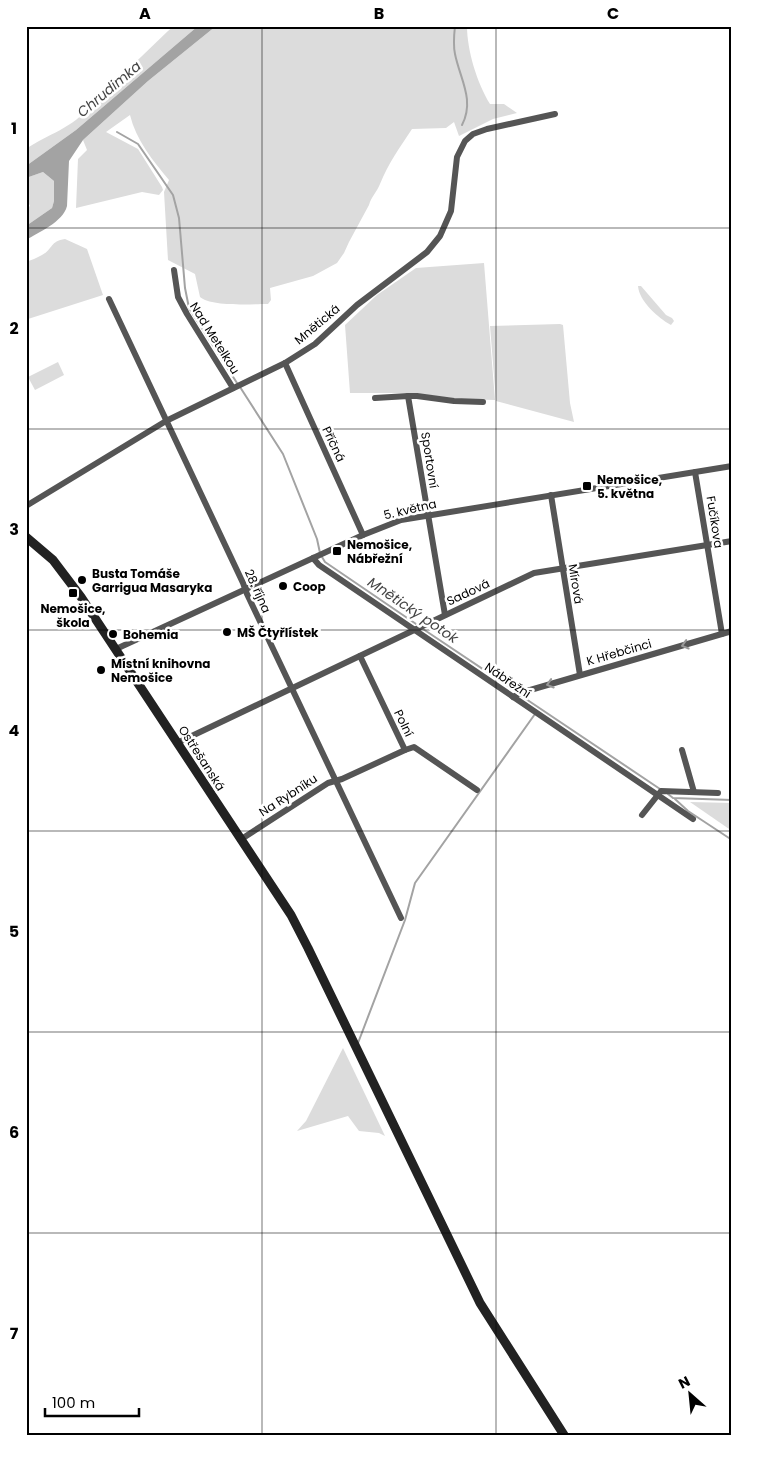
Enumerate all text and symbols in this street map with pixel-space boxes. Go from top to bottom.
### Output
text: A [139,2,151,25]
text: B [374,2,384,25]
text: C [607,2,619,25]
water label: Chrudimka [73,56,146,122]
text: 1 [11,117,17,140]
street label: Nad Metelkou [186,299,244,377]
street label: Mnětická [291,300,343,348]
text: 2 [9,317,19,340]
street label: Příčná [318,423,350,465]
street label: Sportovní [417,431,443,489]
place label: Nemošice, 5. května [597,471,662,502]
marker: Nemošice, 5. května [581,480,593,492]
street label: 5. května [382,495,438,523]
street label: Fučíkova [702,495,728,549]
text: 3 [9,518,19,541]
place label: Nemošice, Nábřežní [347,536,412,567]
marker: Nemošice, Nábřežní [331,545,343,557]
street label: Mírová [564,563,588,605]
place label: Busta Tomáše Garrigua Masaryka [92,565,212,596]
street label: 28. října [241,566,275,616]
water label: Mnětický potok [364,572,463,648]
marker: Busta Tomáše Garrigua Masaryka [76,574,88,586]
street label: Sadová [444,575,492,609]
place label: Coop [293,578,326,595]
marker: Coop [277,580,289,592]
marker: Nemošice, škola [67,587,79,599]
place label: Nemošice, škola [40,600,106,631]
place label: MŠ Čtyřlístek [237,624,319,641]
place label: Bohemia [123,626,178,643]
marker: MŠ Čtyřlístek [221,626,233,638]
marker: Bohemia [107,628,119,640]
street label: K Hřebčinci [585,635,654,669]
one-way arrow [681,639,690,649]
place label: Místní knihovna Nemošice [111,655,210,686]
street label: Nábřežní [481,658,535,702]
marker: Místní knihovna Nemošice [95,664,107,676]
one-way arrow [546,679,555,689]
street label: Polní [390,707,418,739]
text: 4 [9,719,20,742]
street label: Ostřešanská [175,722,229,794]
street label: Na Rybníku [256,770,320,820]
text: 5 [9,920,19,943]
text: 6 [9,1121,19,1144]
text: 7 [10,1322,19,1345]
north arrow [666,1368,716,1418]
text: N [675,1371,693,1394]
scale bar [45,1386,139,1418]
text: 100 m [52,1392,95,1413]

